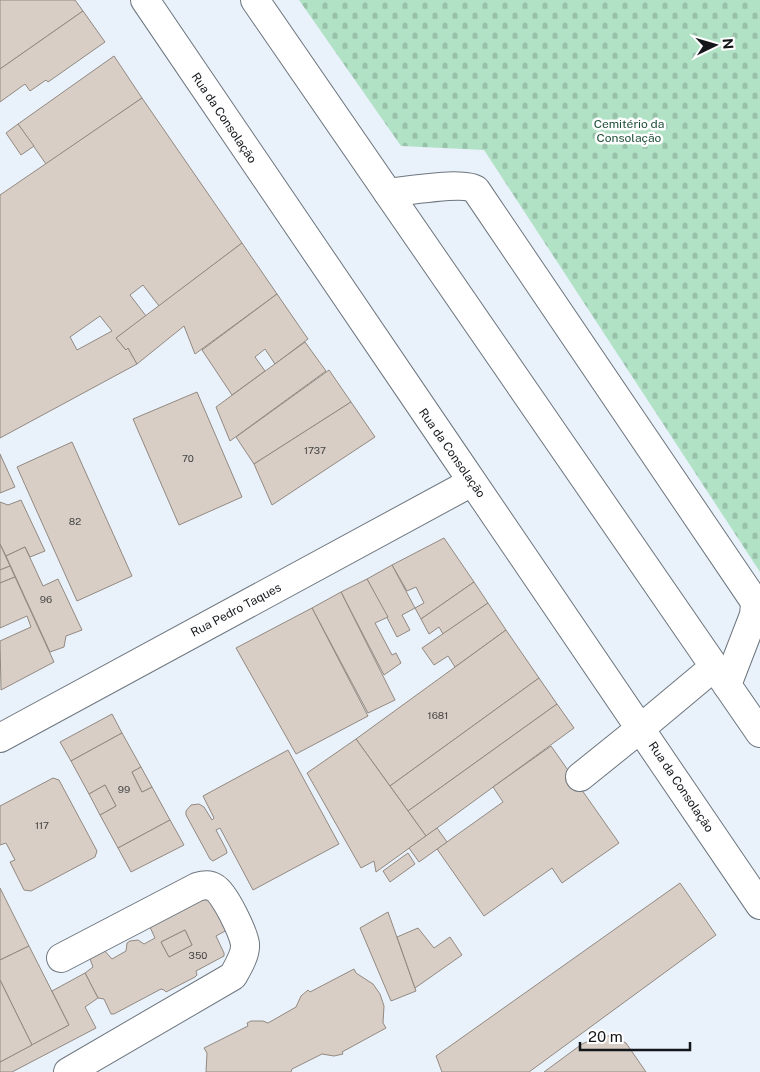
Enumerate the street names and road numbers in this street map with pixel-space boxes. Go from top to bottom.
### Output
street label: Rua da Consolação [189,70,260,166]
street label: Rua da Consolação [416,406,488,501]
street label: Rua Pedro Taques [188,580,284,640]
street label: Rua da Consolação [646,739,717,835]

